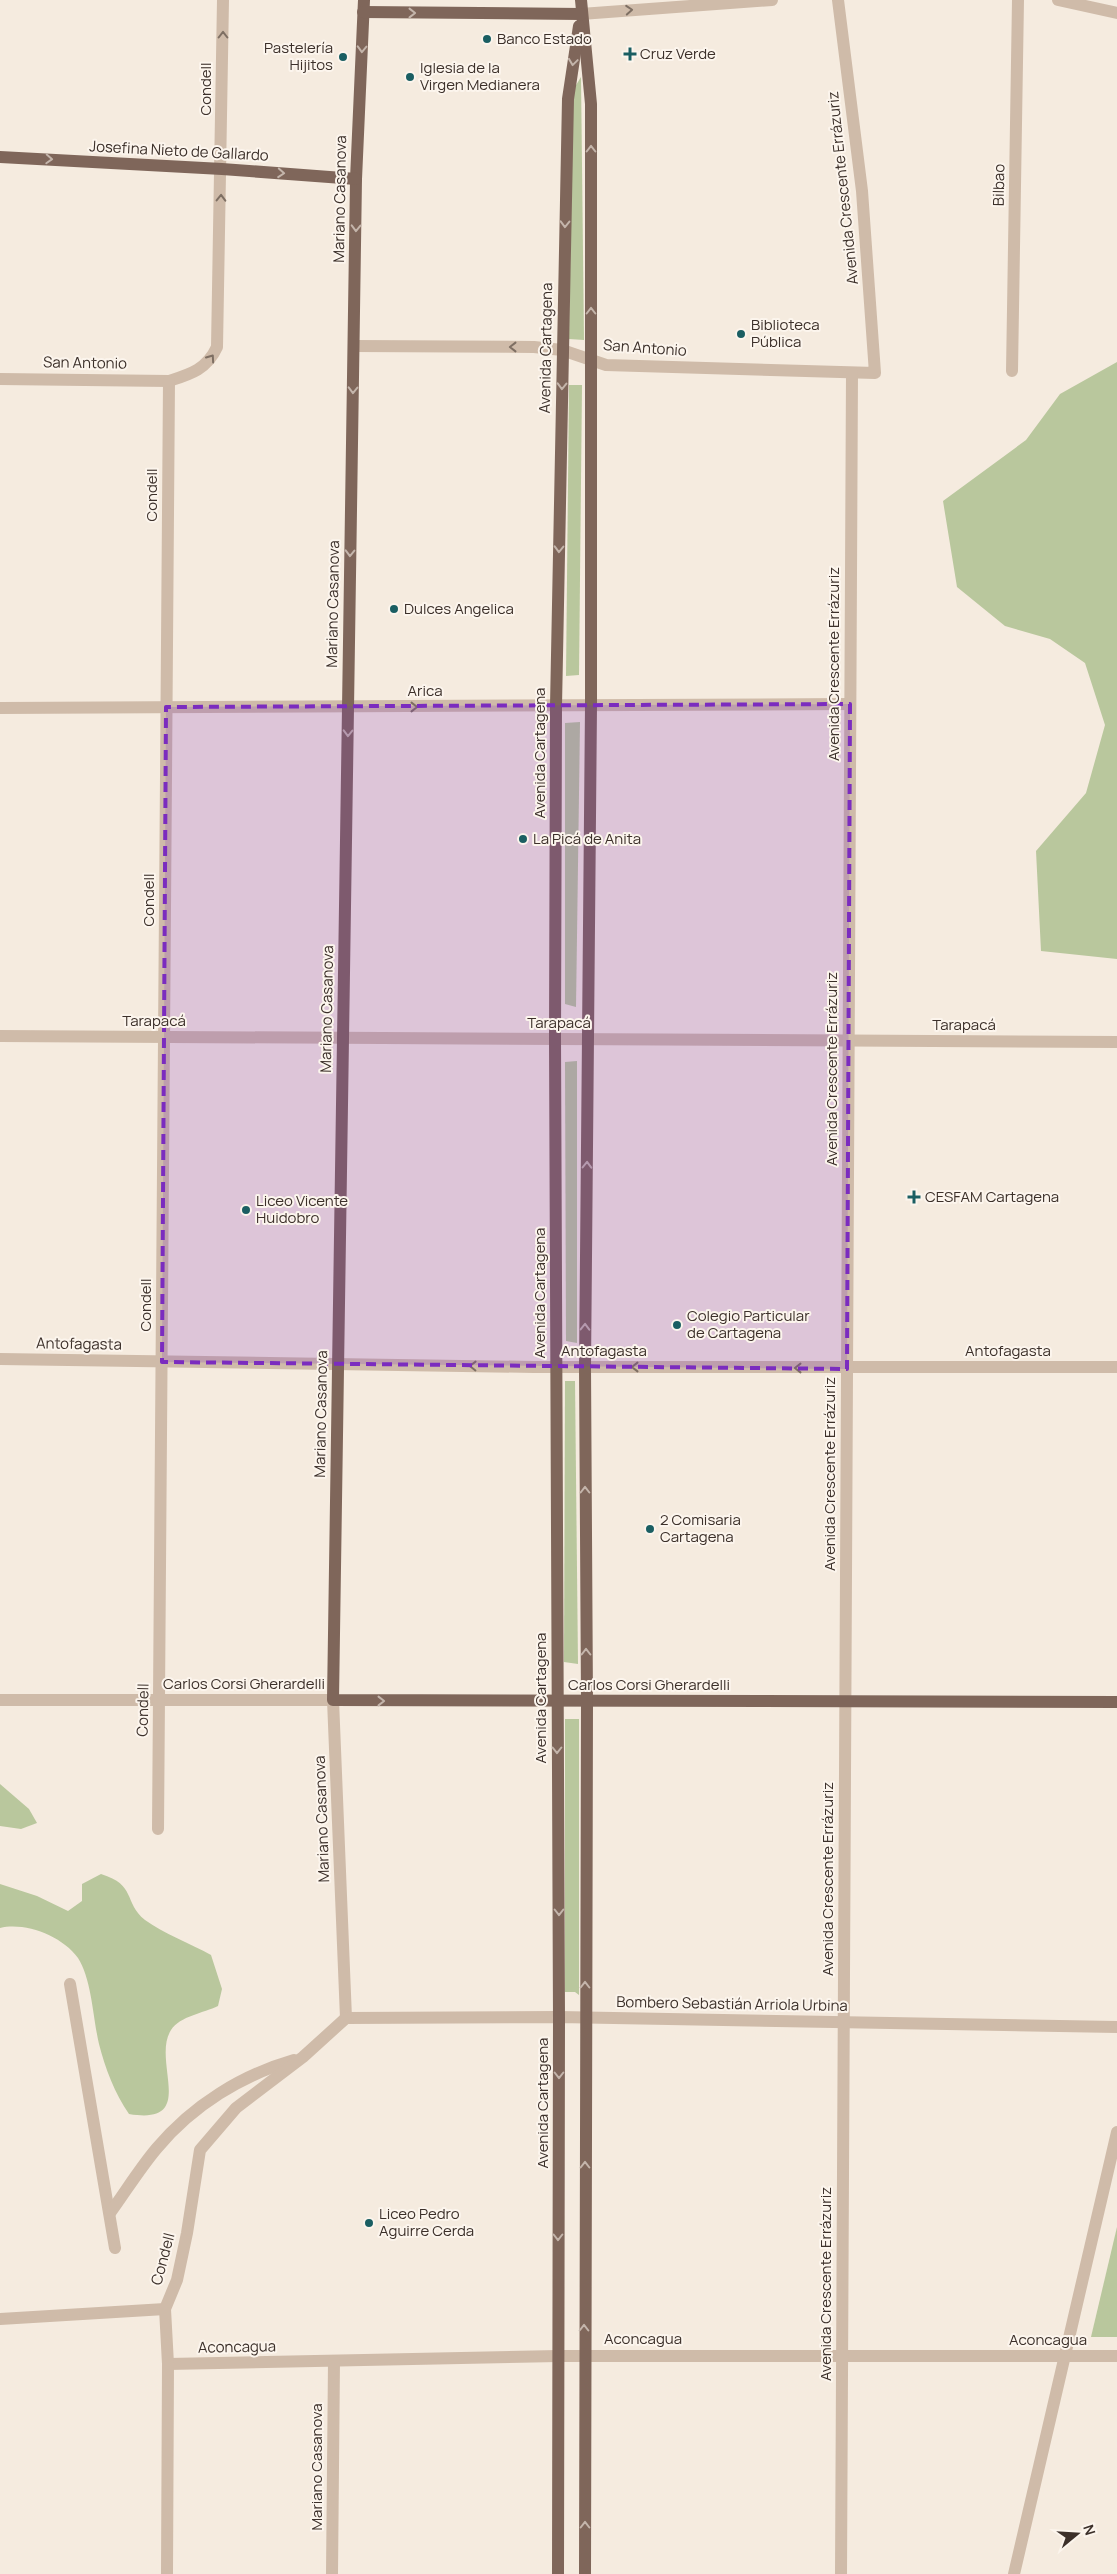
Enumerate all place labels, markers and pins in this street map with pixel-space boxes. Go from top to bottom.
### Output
place label: Banco Estado [497,28,592,49]
marker: Banco Estado [481,33,493,45]
place label: Pastelería Hijitos [264,37,333,75]
place label: Cruz Verde [640,43,716,64]
marker: Cruz Verde [624,48,636,60]
marker: Pastelería Hijitos [337,51,349,63]
place label: Iglesia de la Virgen Medianera [420,57,540,95]
marker: Iglesia de la Virgen Medianera [404,71,416,83]
place label: Biblioteca Pública [751,314,820,352]
marker: Biblioteca Pública [735,328,747,340]
place label: Dulces Angelica [404,598,514,619]
marker: Dulces Angelica [388,603,400,615]
place label: La Picá de Anita [533,828,641,849]
marker: La Picá de Anita [517,833,529,845]
place label: CESFAM Cartagena [925,1186,1059,1207]
place label: Liceo Vicente Huidobro [256,1190,348,1228]
marker: CESFAM Cartagena [907,1190,921,1204]
marker: Liceo Vicente Huidobro [240,1204,252,1216]
place label: Colegio Particular de Cartagena [687,1305,810,1343]
marker: Colegio Particular de Cartagena [671,1319,683,1331]
place label: 2 Comisaria Cartagena [660,1509,741,1547]
marker: 2 Comisaria Cartagena [644,1523,656,1535]
place label: Liceo Pedro Aguirre Cerda [379,2203,474,2241]
marker: Liceo Pedro Aguirre Cerda [363,2217,375,2229]

